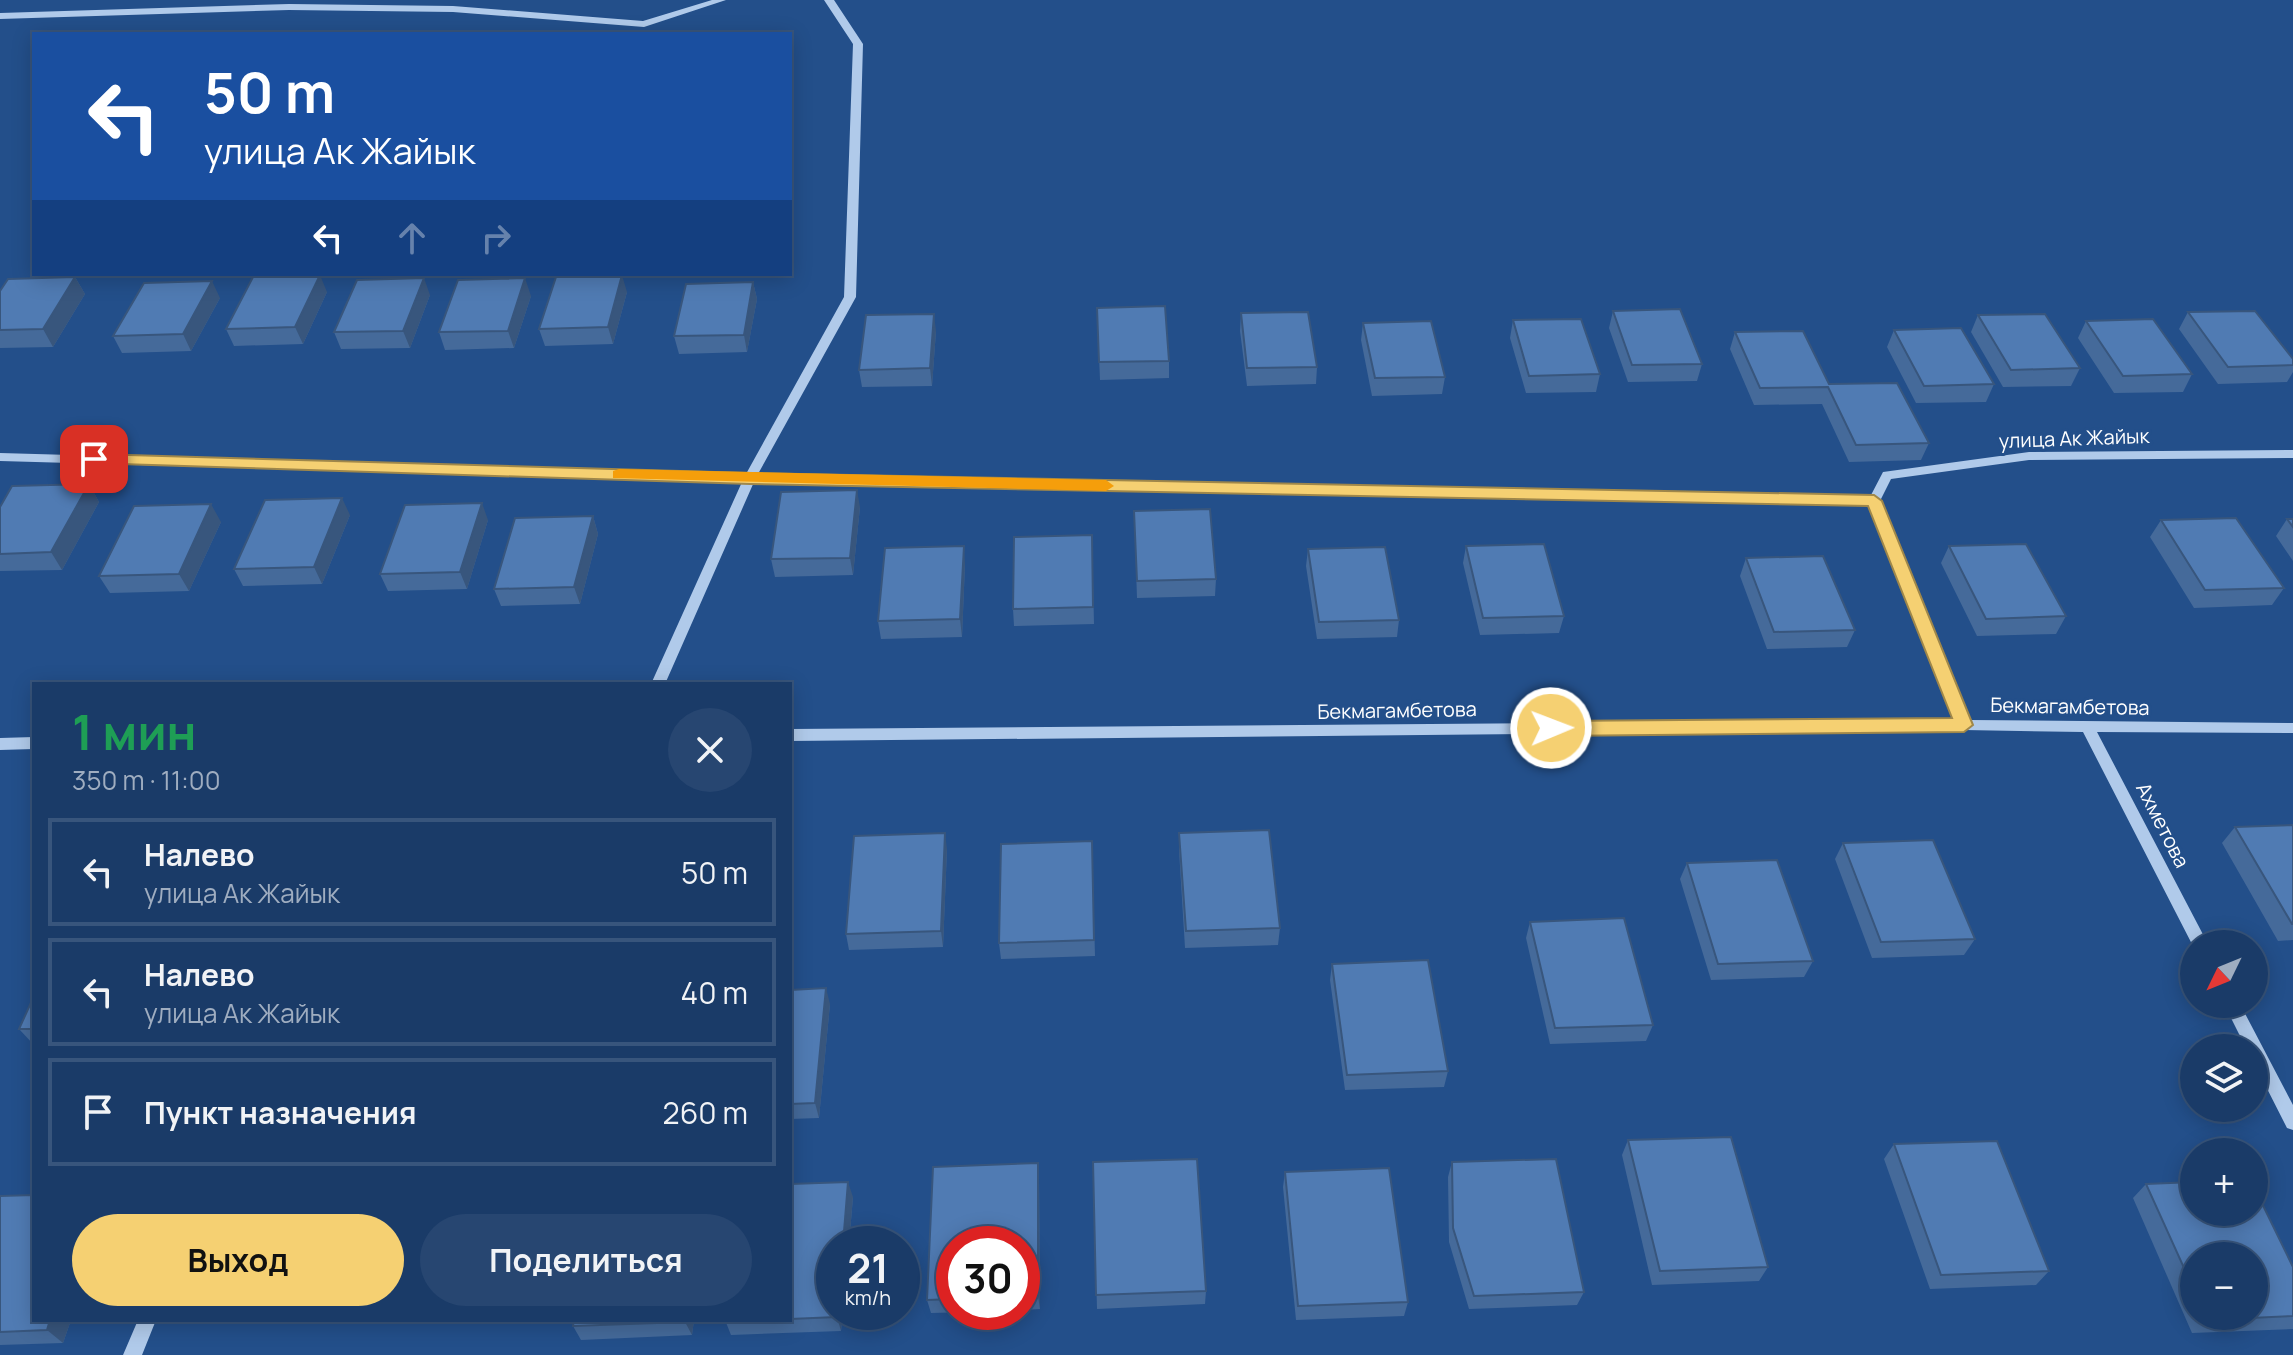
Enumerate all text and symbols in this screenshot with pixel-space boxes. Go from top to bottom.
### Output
text: 50 m [204,53,335,130]
icon: left [72,64,176,168]
text: улица Ак Жайык [204,126,475,175]
icon: left [306,216,350,260]
icon: ahead [390,216,434,260]
icon: right [474,216,518,260]
street label: улица Ак Жайык [1998,422,2151,454]
pin [60,425,128,493]
icon: arrive [72,437,116,481]
position arrow [1509,686,1593,770]
street label: Бекмагамбетова [1990,691,2150,721]
street label: Бекмагамбетова [1317,695,1477,725]
text: 1 мин [72,699,196,764]
button: close [668,708,752,792]
text: 350 m · 11:00 [72,762,221,798]
street label: Ахметова [2130,778,2196,872]
text: Налево [144,834,254,875]
icon: left [76,850,120,894]
text: 50 m [681,852,748,893]
text: улица Ак Жайык [144,875,340,911]
north arrow [2180,930,2268,1018]
map controls [2180,930,2268,1330]
text: Налево [144,954,254,995]
icon: left [76,970,120,1014]
text: 40 m [681,972,748,1013]
text: улица Ак Жайык [144,995,340,1031]
button: layers [2180,1034,2268,1122]
icon: arrive [76,1090,120,1134]
text: Пункт назначения [144,1092,417,1133]
text: 260 m [663,1092,748,1133]
button: + [2180,1138,2268,1226]
button: Выход [72,1214,404,1306]
button: Поделиться [420,1214,752,1306]
speed limit sign: 30 [936,1226,1040,1330]
text: 21 [847,1240,889,1295]
button: − [2180,1242,2268,1330]
text: km/h [845,1284,891,1311]

